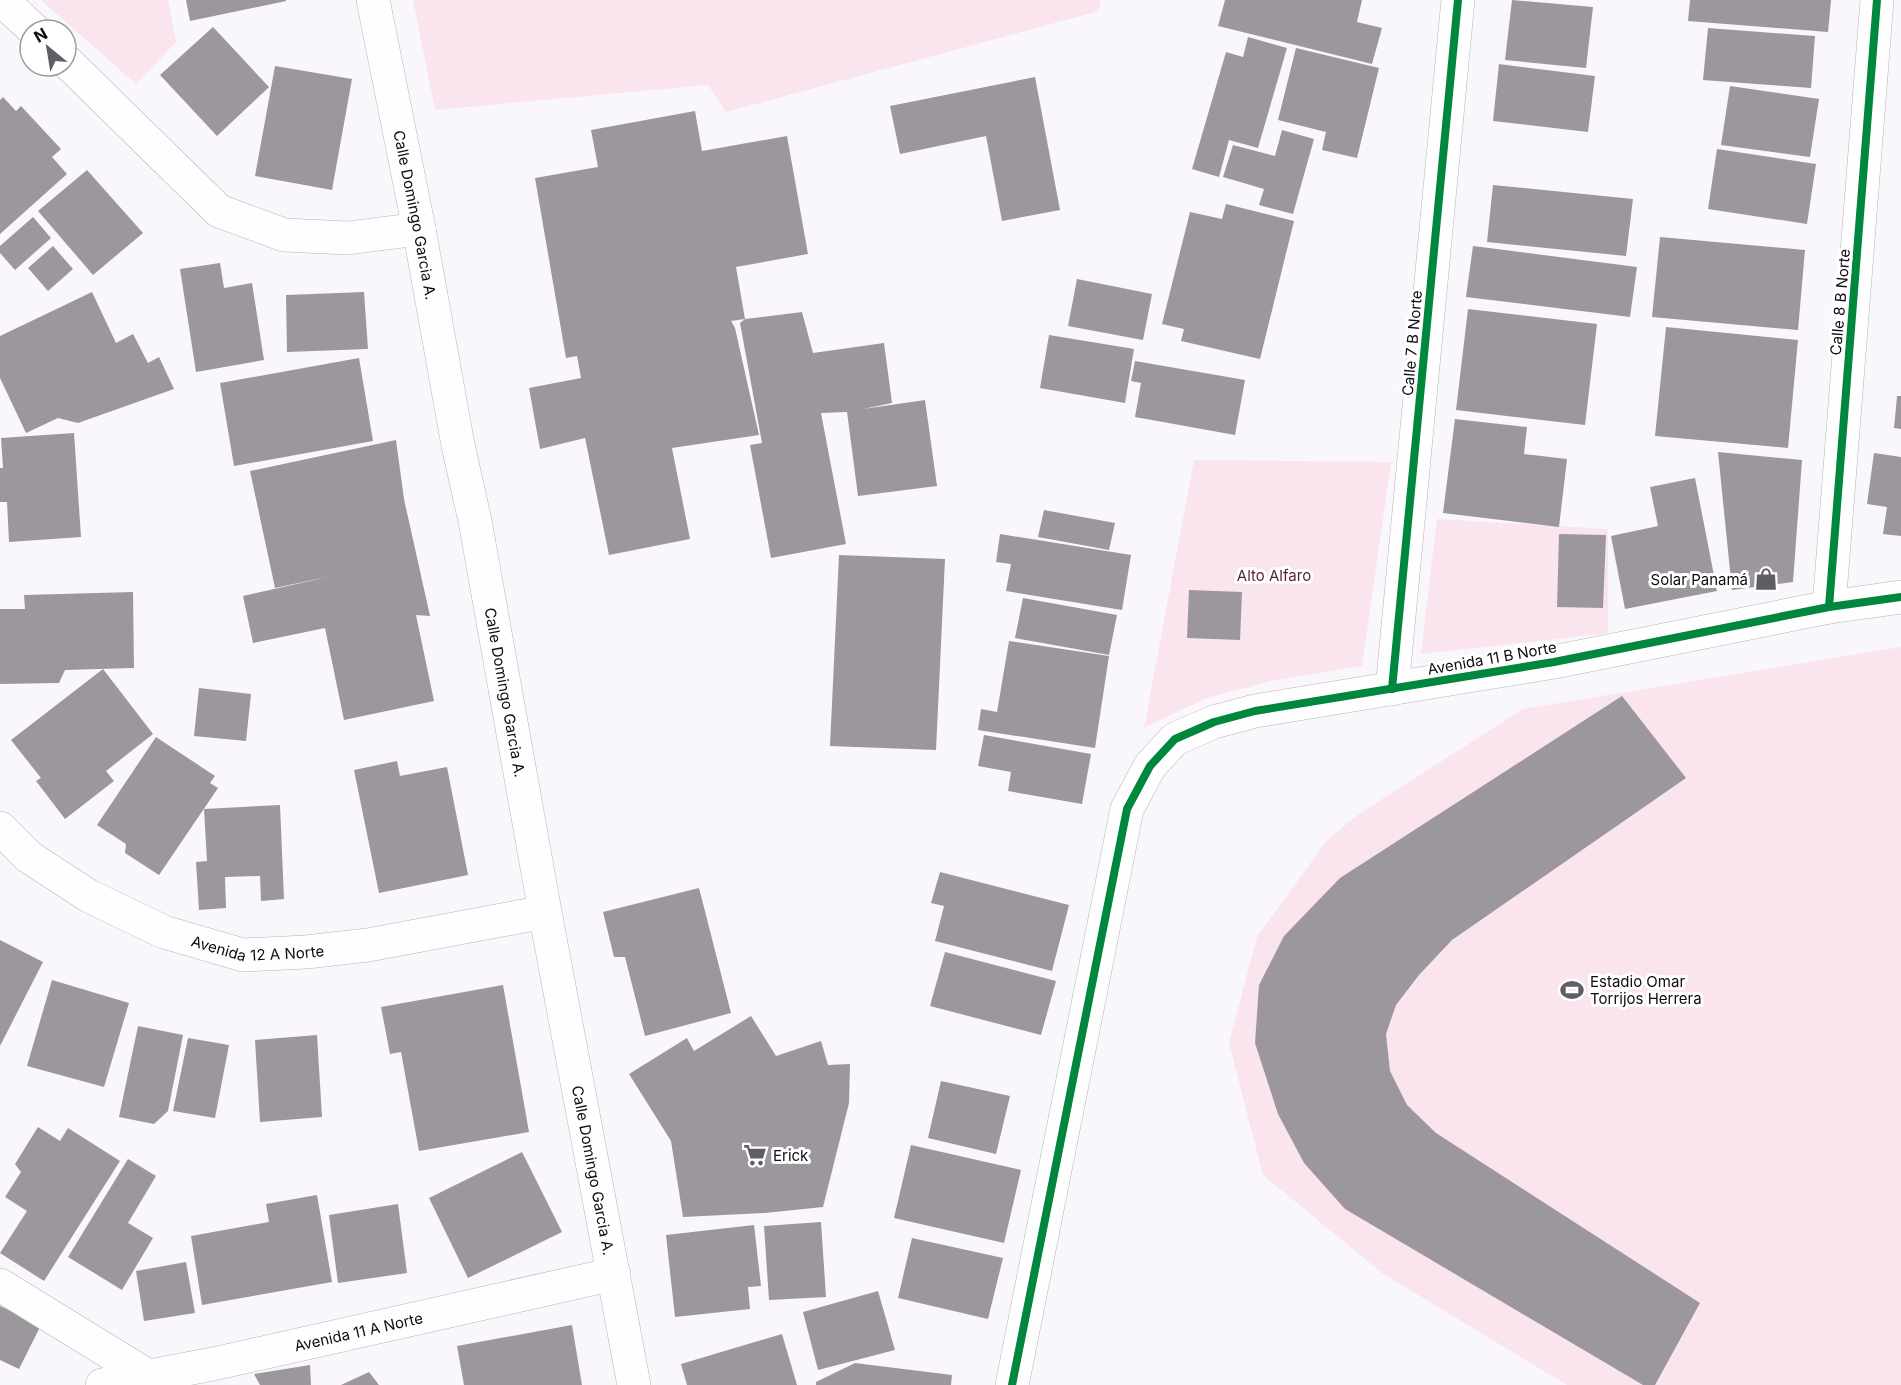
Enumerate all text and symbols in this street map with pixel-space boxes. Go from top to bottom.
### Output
north arrow [18,18,78,78]
text: N [30,23,51,47]
street label: Calle Domingo Garcia A. [390,128,441,301]
street label: Calle 8 B Norte [1826,248,1854,356]
street label: Calle 7 B Norte [1398,289,1426,397]
park label: Alto Alfaro [1237,566,1311,585]
shop icon: Solar Panamá [1753,566,1779,592]
place label: Solar Panamá [1651,570,1748,589]
street label: Calle Domingo Garcia A. [481,606,530,779]
street label: Avenida 11 B Norte [1426,637,1558,679]
street label: Avenida 12 A Norte [189,931,325,965]
place label: Estadio Omar Torrijos Herrera [1590,972,1702,1008]
sports icon: Estadio Omar Torrijos Herrera [1559,977,1585,1003]
street label: Calle Domingo Garcia A. [568,1084,619,1257]
supermarket icon: Erick [742,1142,768,1168]
place label: Erick [773,1146,809,1165]
street label: Avenida 11 A Norte [292,1308,425,1355]

